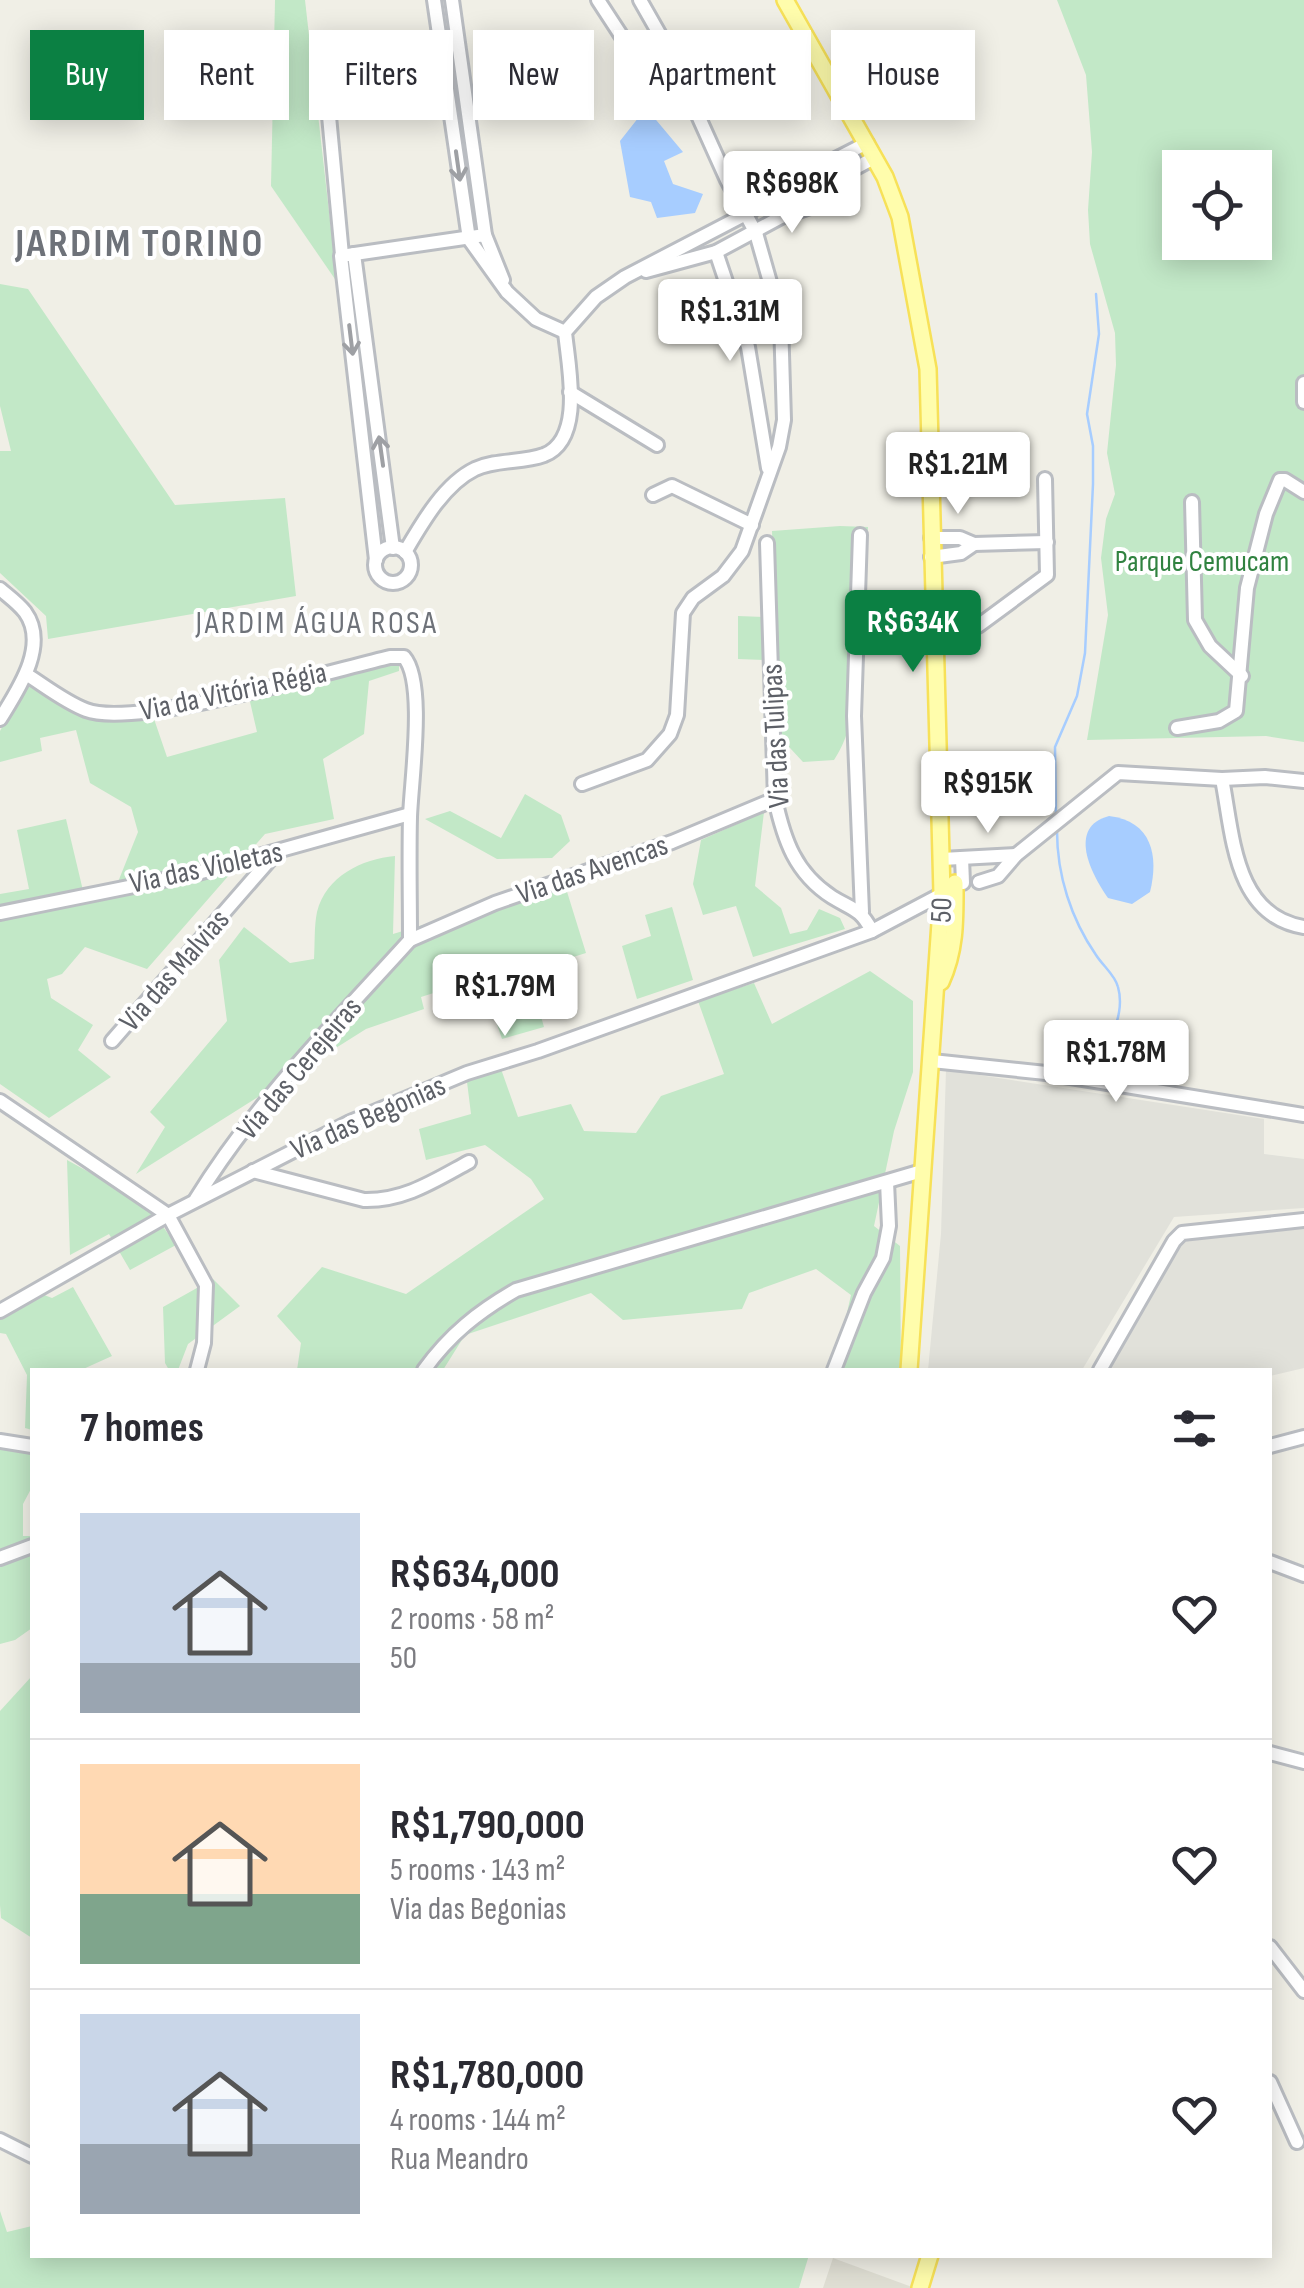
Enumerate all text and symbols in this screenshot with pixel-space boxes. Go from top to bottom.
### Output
chip: Buy [30,30,144,120]
chip: Rent [164,30,289,120]
chip: Filters [309,30,453,120]
chip: New [473,30,594,120]
chip: Apartment [614,30,811,120]
chip: House [831,30,975,120]
one-way arrow [450,149,468,181]
map controls [1162,150,1272,260]
button: locate [1162,150,1272,260]
pin: R$698K [711,151,873,236]
text: R$698K [745,164,839,203]
district label: JARDIM TORINO [14,220,265,268]
pin: R$1.31M [638,279,822,364]
text: R$1.31M [680,292,780,331]
one-way arrow [342,323,361,355]
pin: R$1.21M [866,432,1050,517]
one-way arrow [371,435,390,468]
text: R$1.21M [908,445,1008,484]
park label: Parque Cemucam [1115,544,1289,580]
pin: R$634K [832,590,994,675]
text: R$634K [867,603,959,642]
district label: JARDIM ÁGUA ROSA [195,604,438,643]
street label: Via da Vitória Régia [137,655,330,729]
street label: Via das Tulipas [754,663,798,809]
pin: R$915K [907,751,1069,836]
text: R$915K [943,764,1033,803]
street label: Via das Avencas [512,827,673,913]
street label: Via das Violetas [126,834,286,902]
street label: 50 [924,897,960,923]
street label: Via das Malvias [112,902,237,1039]
pin: R$1.79M [413,954,597,1039]
text: R$1.79M [455,967,555,1006]
street label: Via das Cerejeiras [230,990,370,1147]
pin: R$1.78M [1024,1020,1208,1105]
text: R$1.78M [1066,1033,1166,1072]
street label: Via das Begonias [286,1068,451,1168]
icon: filters [1167,1401,1222,1456]
text: 7 homes [80,1403,204,1454]
text: R$634,000 [390,1549,560,1600]
icon: home [160,1553,280,1673]
icon: heart [1167,1586,1222,1641]
text: 2 rooms · 58 m² [390,1600,555,1639]
text: 50 [390,1639,417,1678]
text: R$1,790,000 [390,1800,585,1851]
icon: home [160,1804,280,1924]
icon: heart [1167,1837,1222,1892]
text: 5 rooms · 143 m² [390,1851,565,1890]
text: Via das Begonias [390,1890,566,1929]
text: R$1,780,000 [390,2050,584,2101]
icon: home [160,2054,280,2174]
icon: heart [1167,2087,1222,2142]
text: 4 rooms · 144 m² [390,2101,566,2140]
text: Rua Meandro [390,2140,529,2179]

